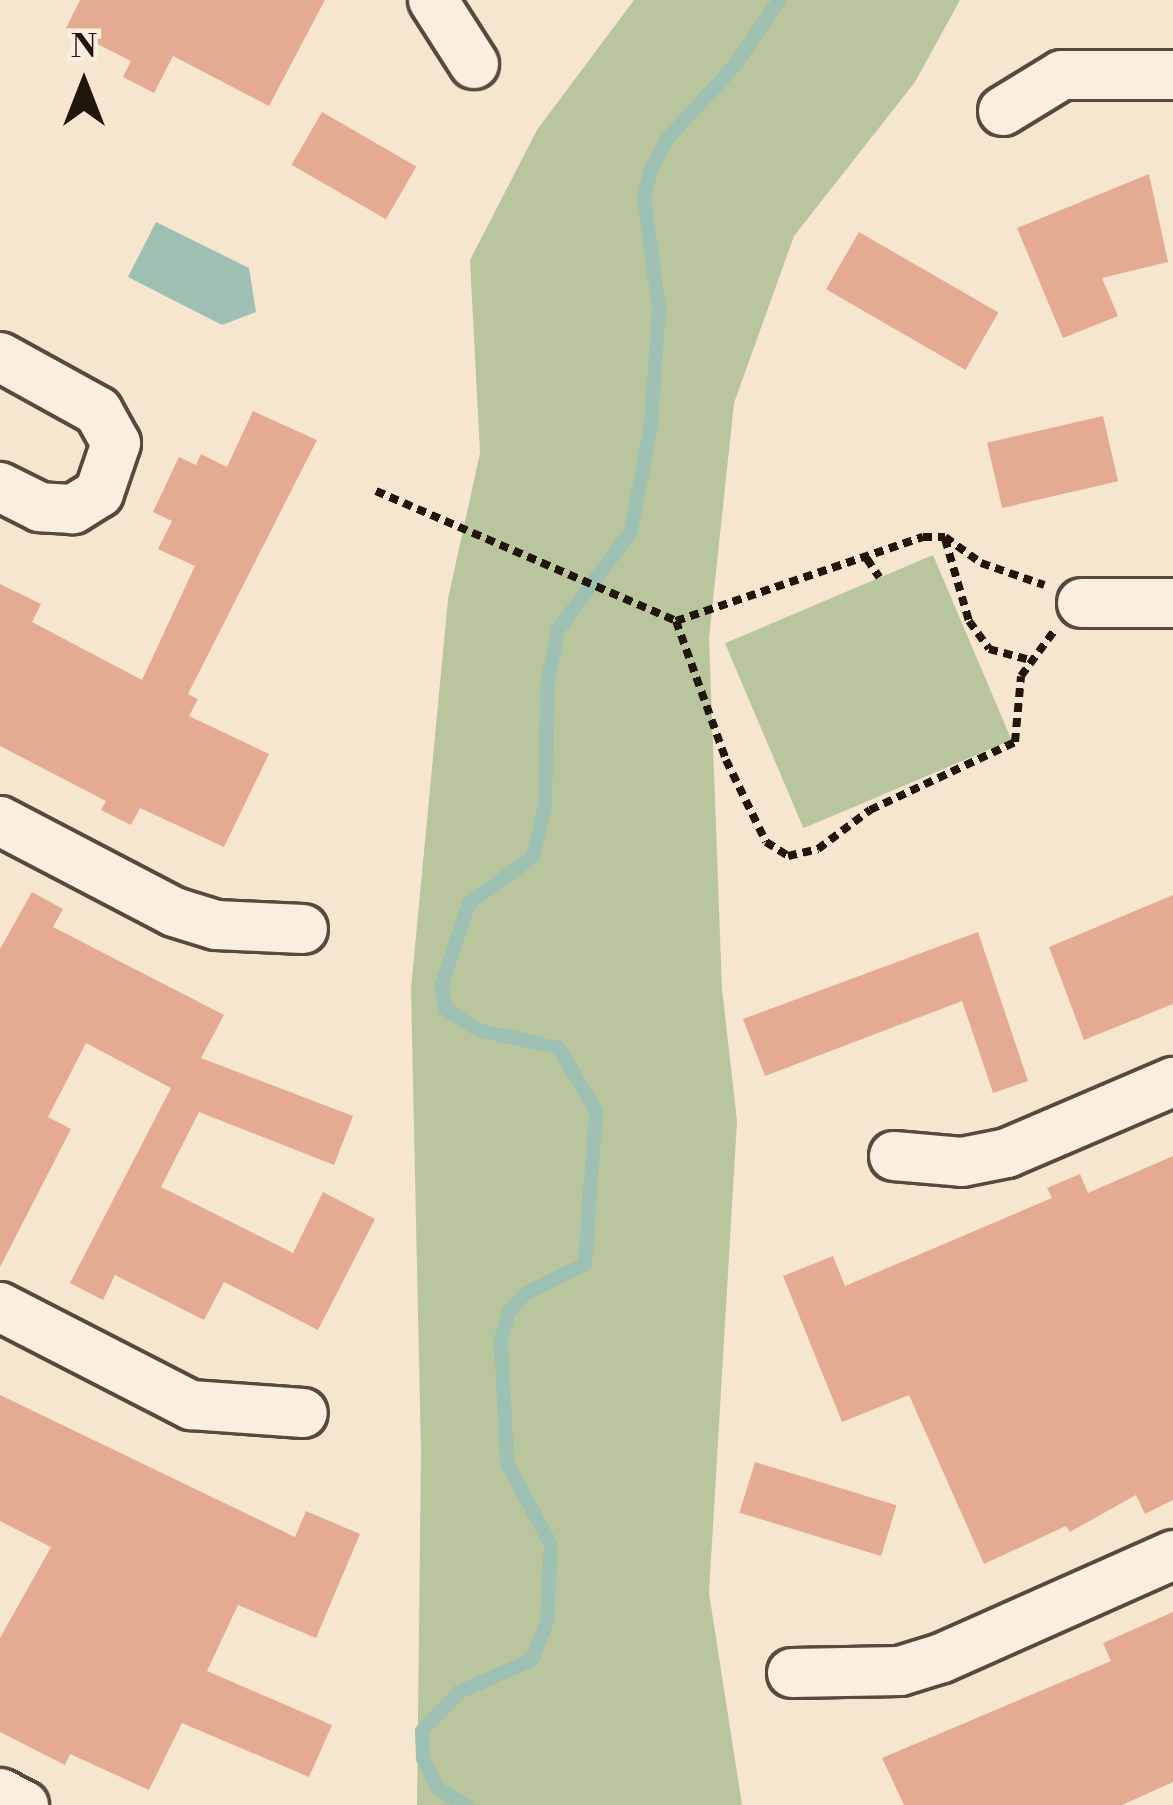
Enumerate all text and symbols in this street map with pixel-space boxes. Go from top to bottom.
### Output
north arrow [24,24,144,144]
text: N [71,27,97,68]

